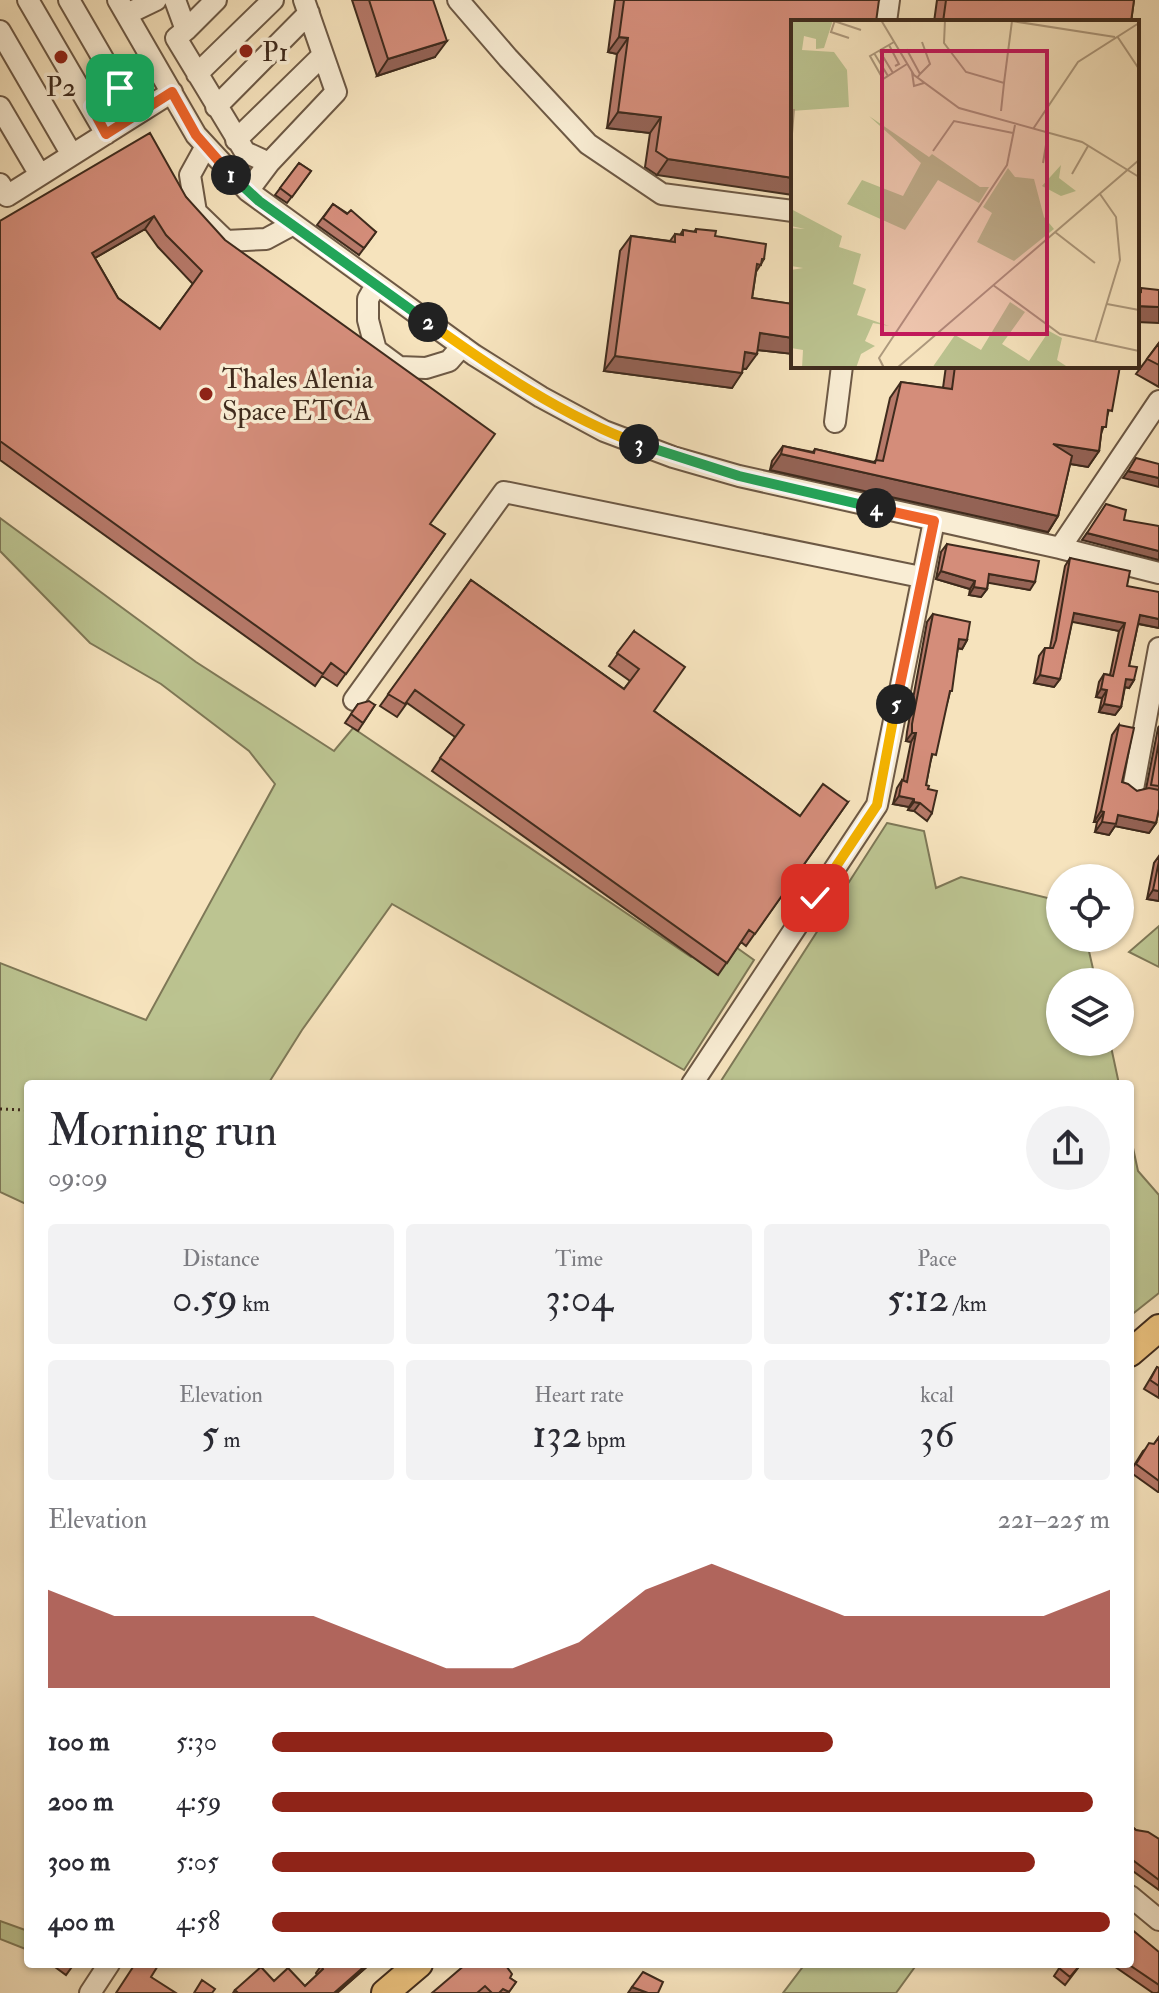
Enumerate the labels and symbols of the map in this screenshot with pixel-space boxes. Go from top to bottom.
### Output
inset map [791,20,1139,368]
place label: P1 [262,35,288,70]
marker: P1 [237,42,255,60]
marker: P2 [52,48,70,66]
pin [86,54,154,122]
place label: P2 [46,70,76,105]
pin: 1 [211,155,251,195]
pin: 2 [408,302,448,342]
place label: Thales Alenia Space ETCA [222,362,374,429]
marker: Thales Alenia Space ETCA [197,385,215,403]
pin: 3 [619,424,659,464]
pin: 4 [856,488,896,528]
pin: 5 [876,684,916,724]
pin [781,864,849,932]

